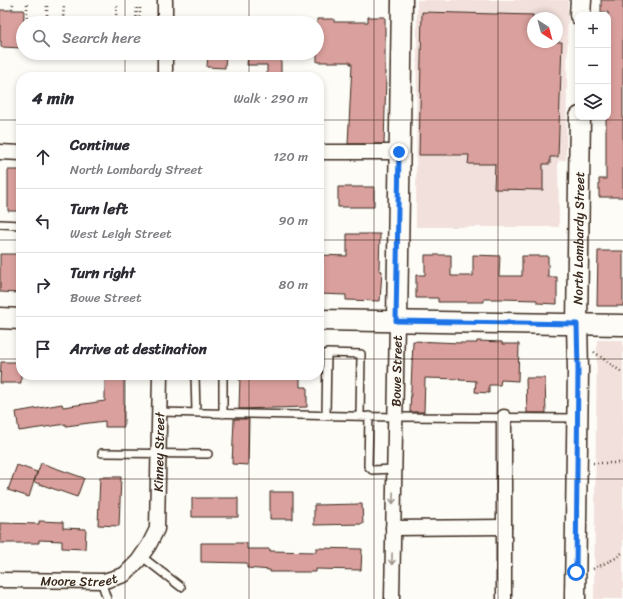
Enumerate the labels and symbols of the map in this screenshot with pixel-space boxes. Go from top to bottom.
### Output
north arrow [527,12,563,48]
route end [390,143,408,161]
street label: North Lombardy Street [566,171,591,305]
street label: Bowe Street [384,335,409,407]
street label: Kinney Street [147,411,171,492]
one-way arrow [390,491,397,504]
one-way arrow [389,552,396,565]
route start [567,563,585,581]
street label: Moore Street [40,566,121,593]

